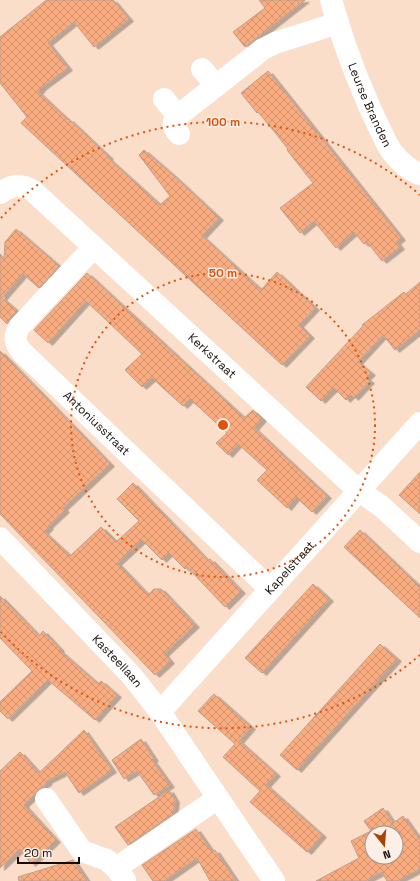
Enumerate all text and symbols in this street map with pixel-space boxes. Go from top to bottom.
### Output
street label: Leurse Branden [344,61,395,150]
text: 100 m [206,114,240,130]
text: 50 m [209,265,237,281]
street label: Kerkstraat [185,330,240,382]
street label: Antoniusstraat [60,388,133,459]
centre of rings [216,418,230,432]
street label: Kapelstraat [261,538,318,598]
street label: Kasteellaan [89,631,146,691]
north arrow [364,825,404,865]
scale bar [18,839,79,865]
text: 20 m [24,845,52,861]
text: N [381,847,392,862]

